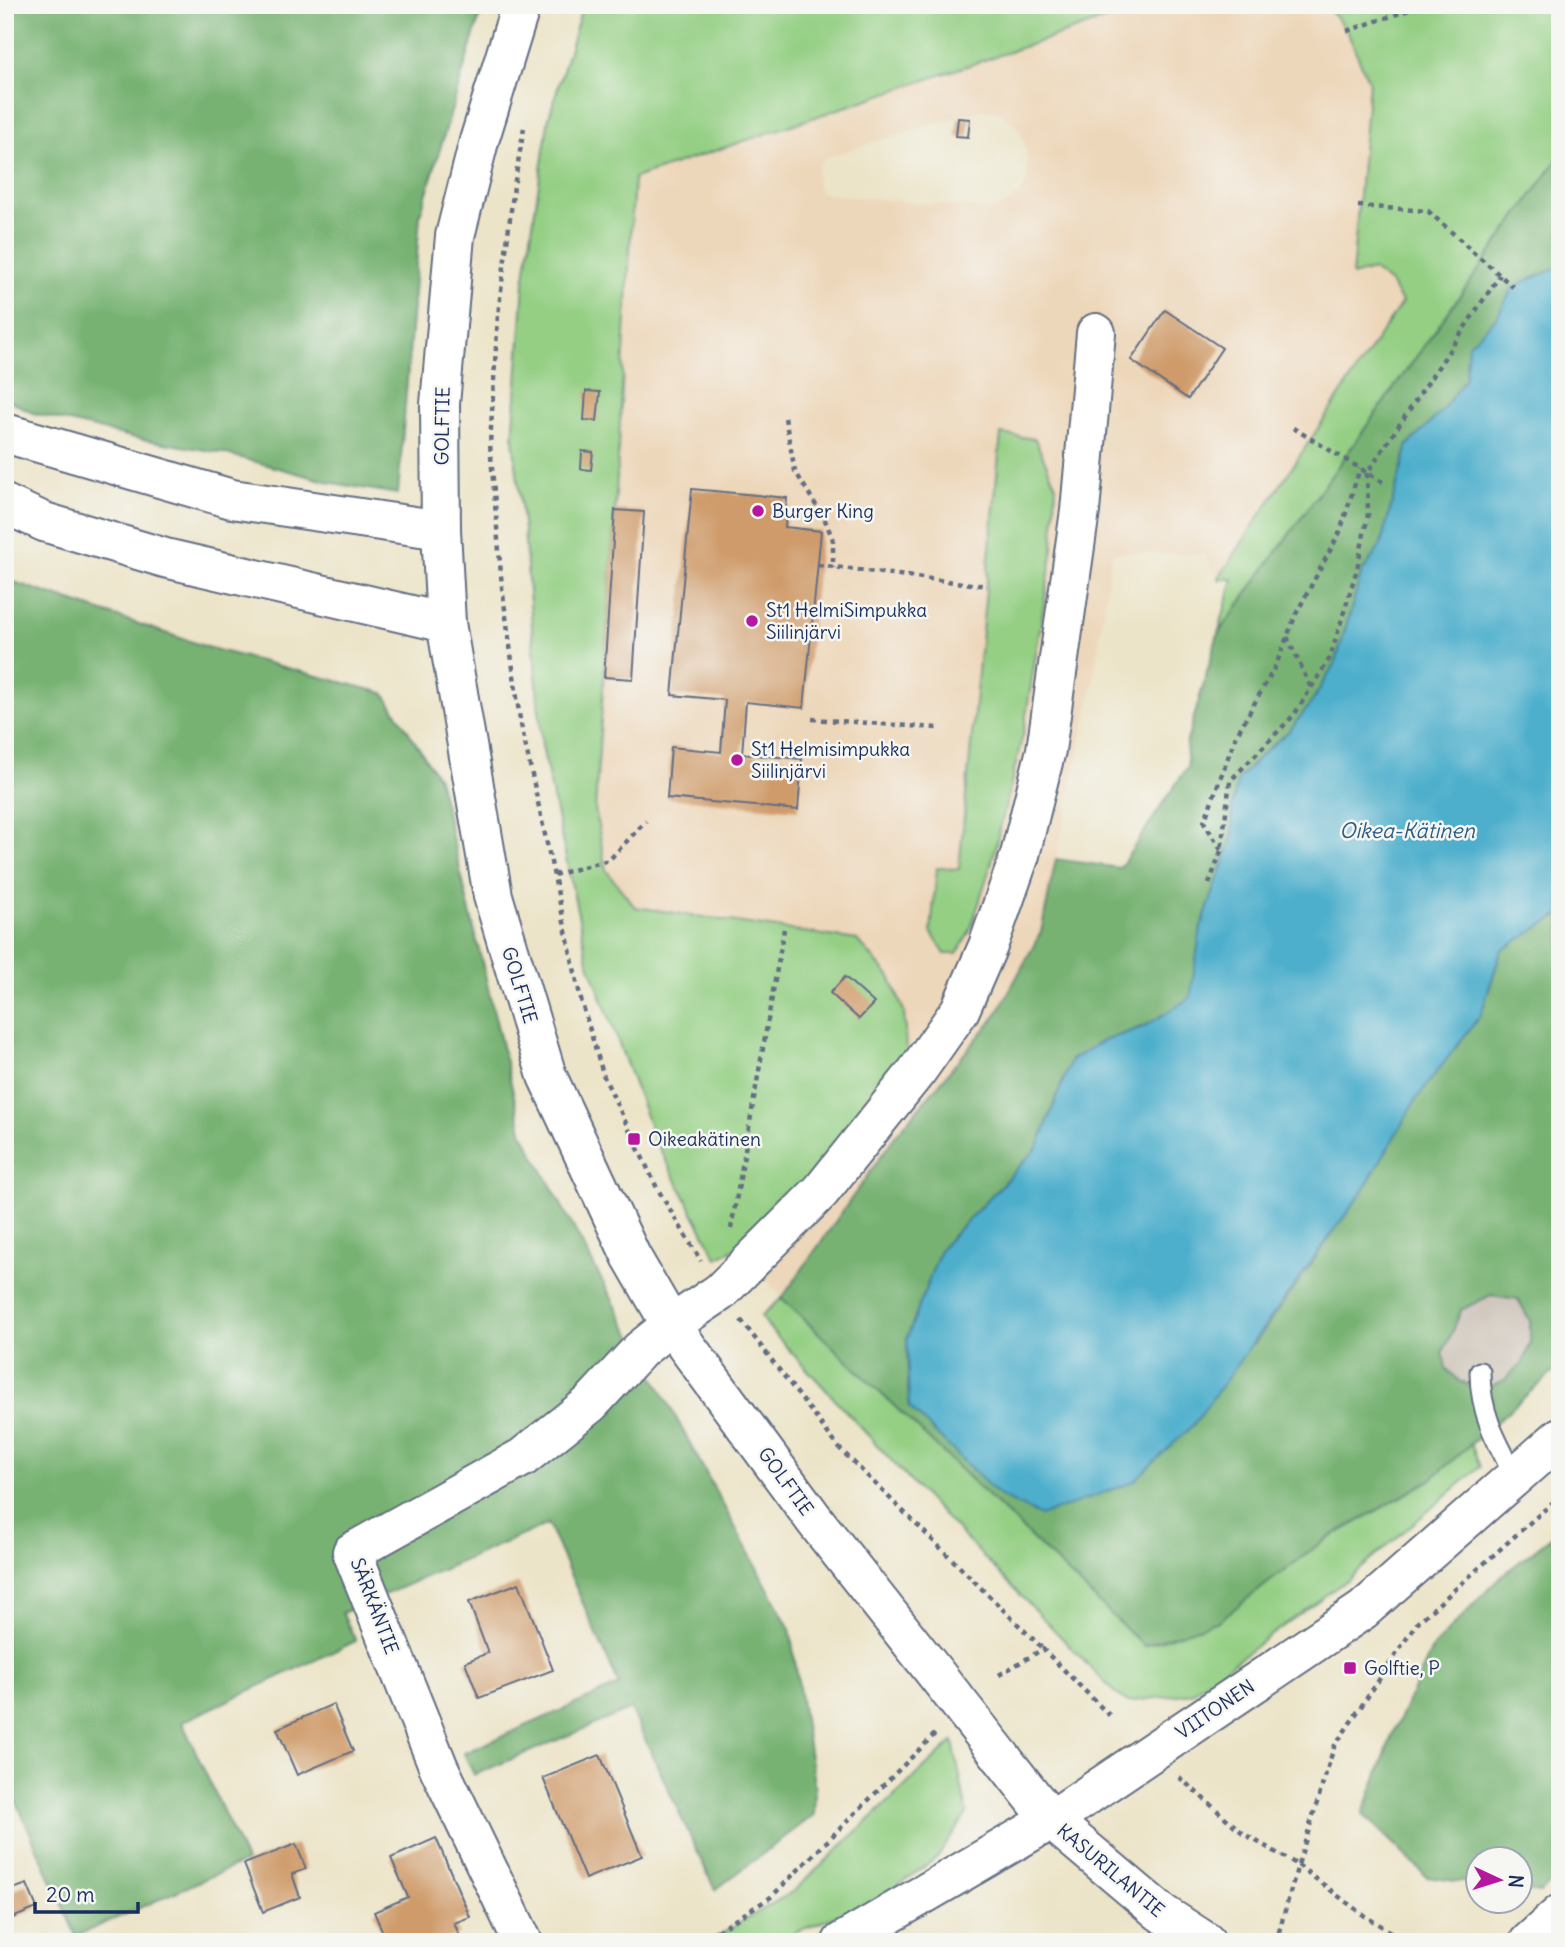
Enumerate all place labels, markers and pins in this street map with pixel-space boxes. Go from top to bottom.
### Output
place label: Burger King [772,499,874,523]
marker: Burger King [750,503,766,519]
place label: St1 HelmiSimpukka Siilinjärvi [766,598,927,644]
marker: St1 HelmiSimpukka Siilinjärvi [744,613,760,629]
place label: St1 Helmisimpukka Siilinjärvi [751,737,910,783]
marker: St1 Helmisimpukka Siilinjärvi [729,752,745,768]
place label: Oikeakätinen [648,1127,761,1151]
marker: Oikeakätinen [626,1131,642,1147]
place label: Golftie, P [1364,1656,1440,1680]
marker: Golftie, P [1342,1660,1358,1676]

